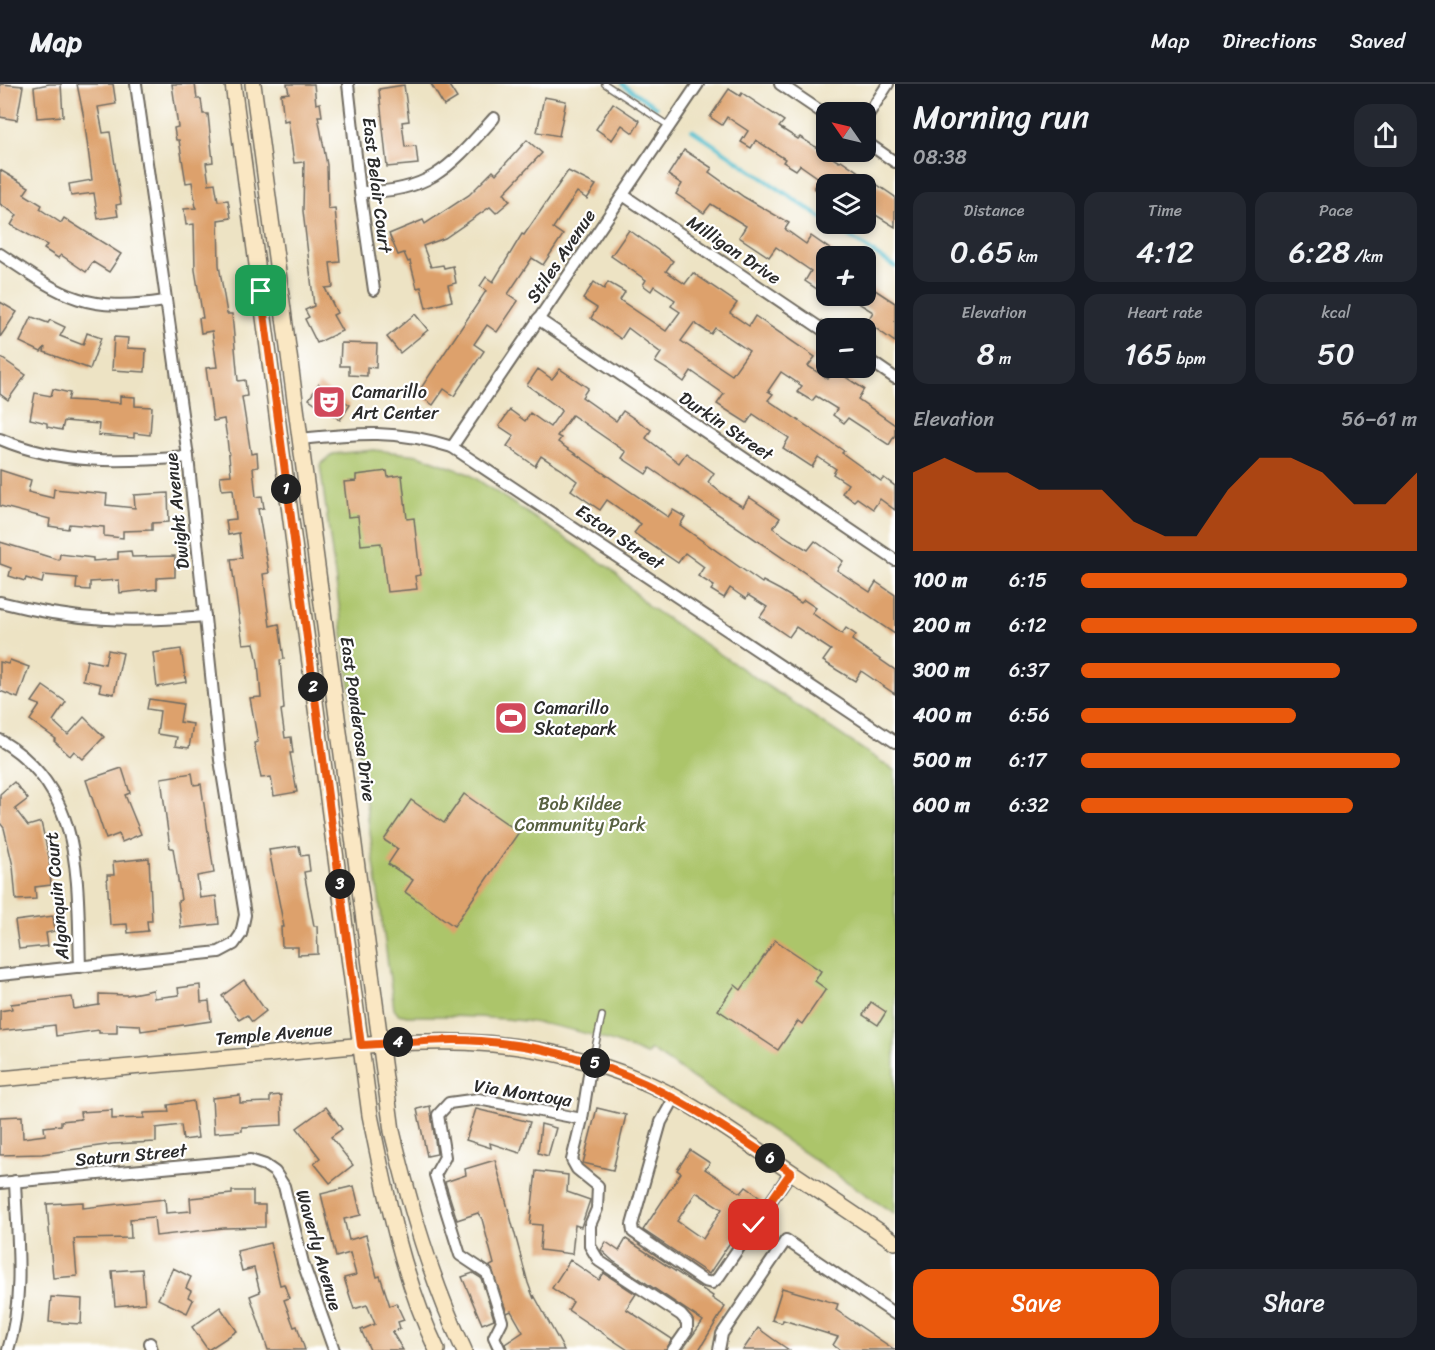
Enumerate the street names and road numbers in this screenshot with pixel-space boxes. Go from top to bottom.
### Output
street label: East Belair Court [353,115,401,255]
street label: Stiles Avenue [518,202,604,310]
street label: Milligan Drive [680,206,788,294]
street label: Durkin Street [672,382,781,470]
street label: Dwight Avenue [155,451,199,571]
street label: Eston Street [569,495,672,579]
street label: East Ponderosa Drive [331,634,385,804]
street label: Algonquin Court [35,831,79,962]
street label: Temple Avenue [214,1013,334,1055]
street label: Via Montoya [472,1069,575,1117]
street label: Saturn Street [74,1134,189,1176]
street label: Waverly Avenue [286,1186,352,1315]

